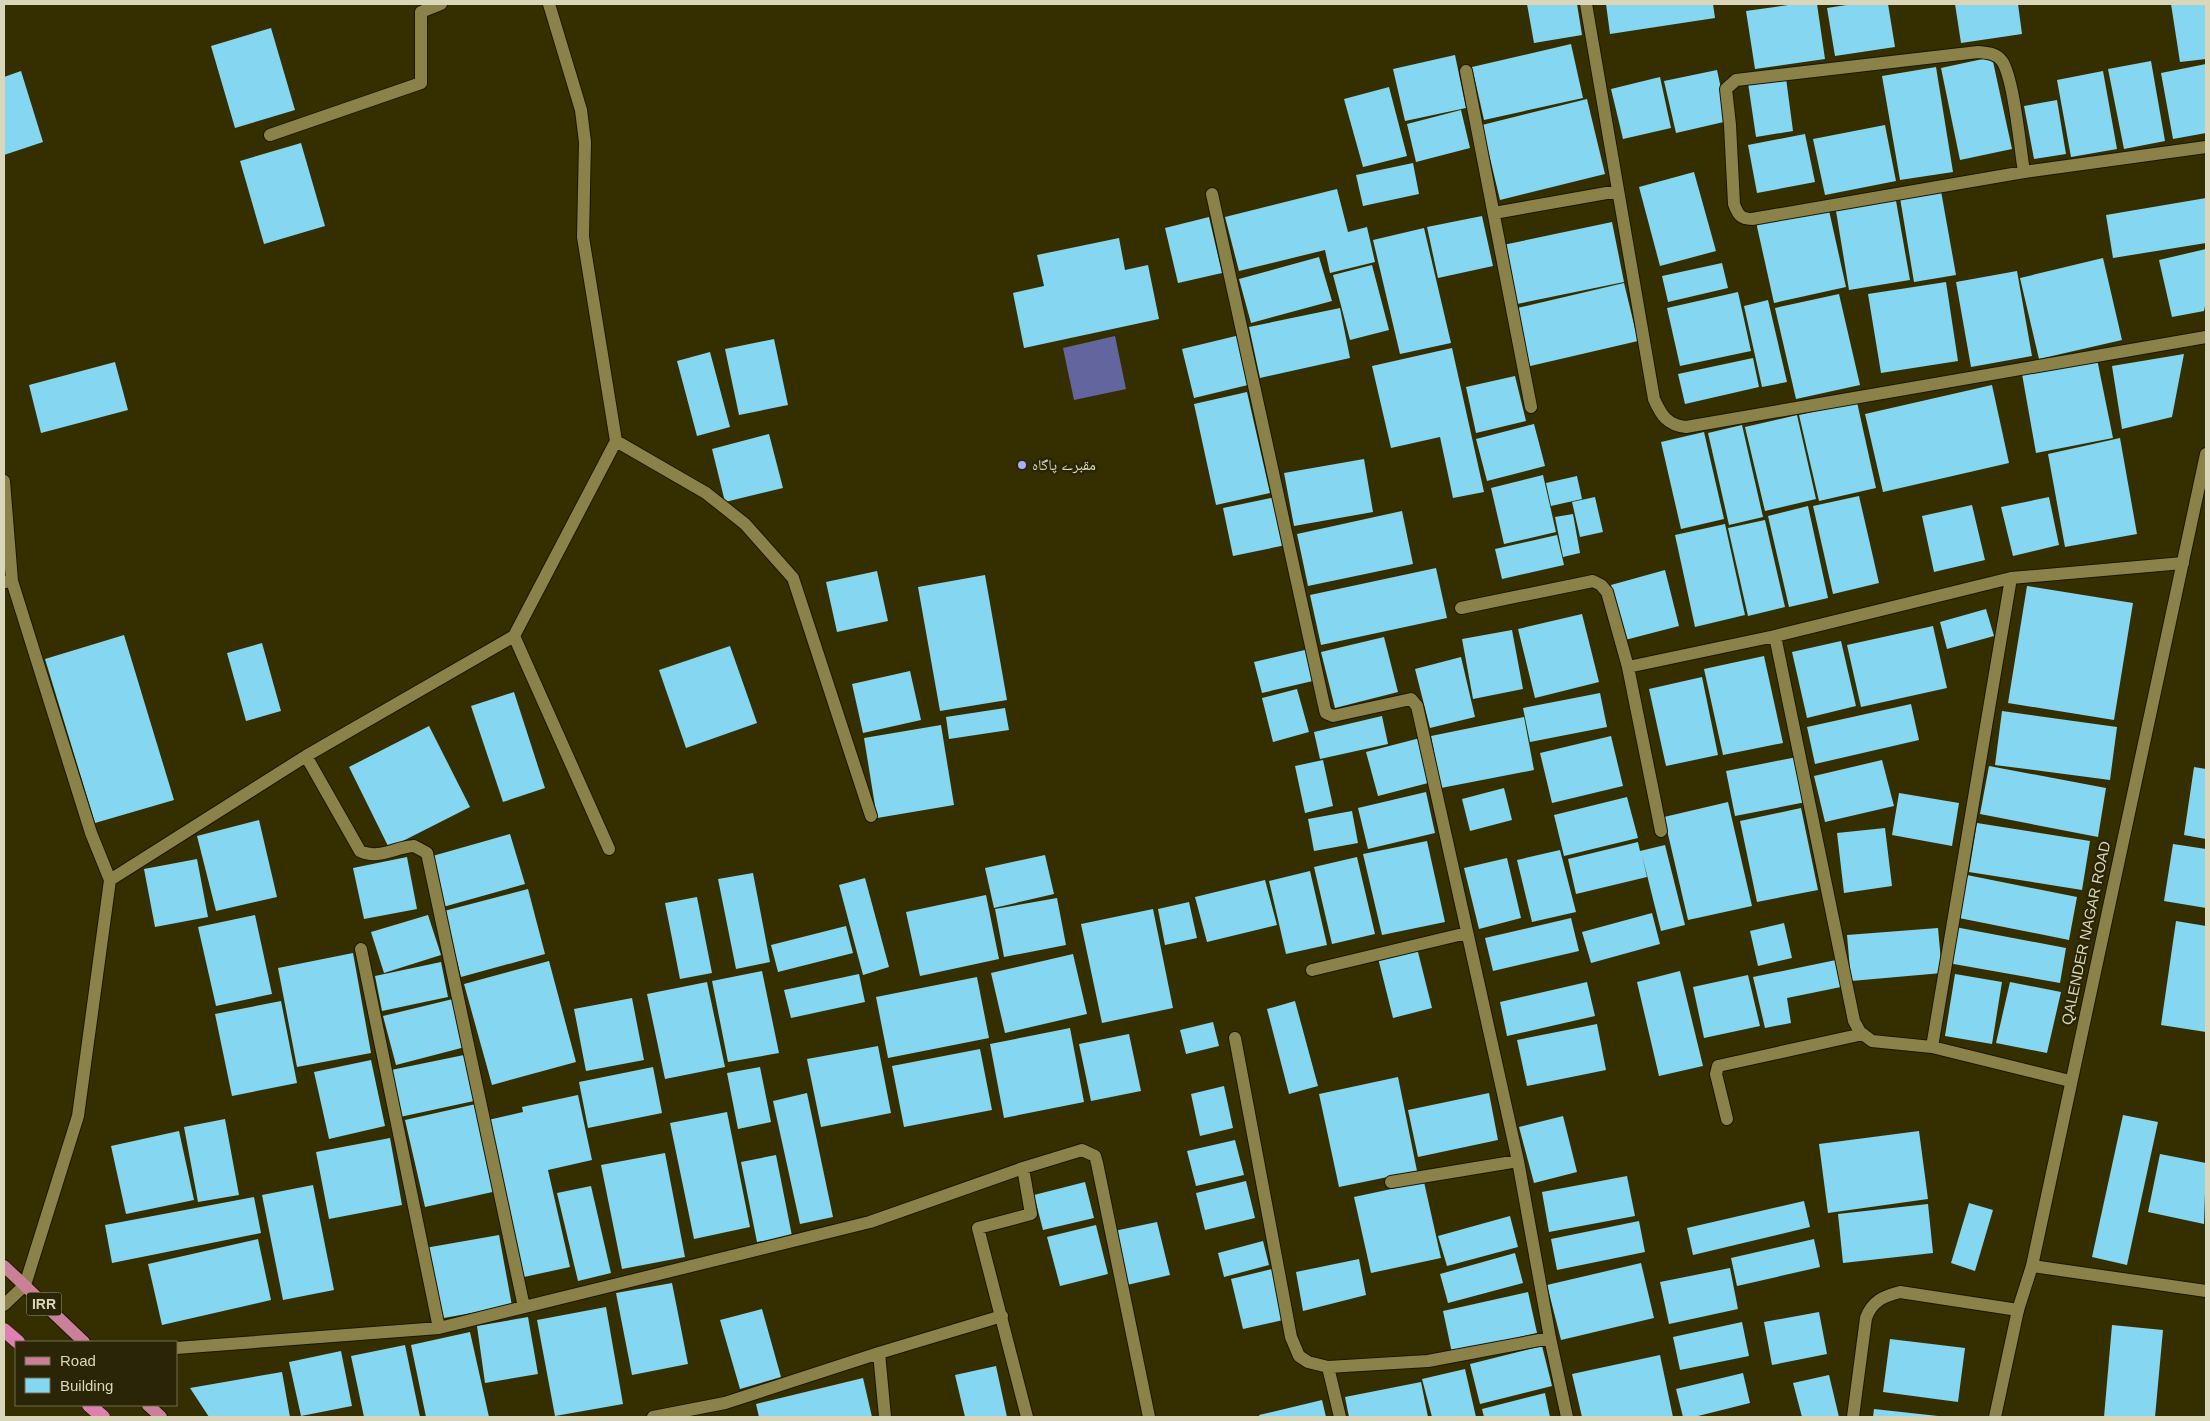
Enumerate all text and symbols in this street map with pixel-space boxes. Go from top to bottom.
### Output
place label: مقبرے پاگاہ [1032,456,1096,474]
marker: مقبرے پاگاہ [1016,459,1028,471]
street label: QALENDER NAGAR ROAD [2058,839,2113,1026]
road number: IRR [27,1292,62,1316]
legend [15,1341,178,1406]
text: Road [60,1352,96,1369]
text: Building [60,1377,113,1394]

